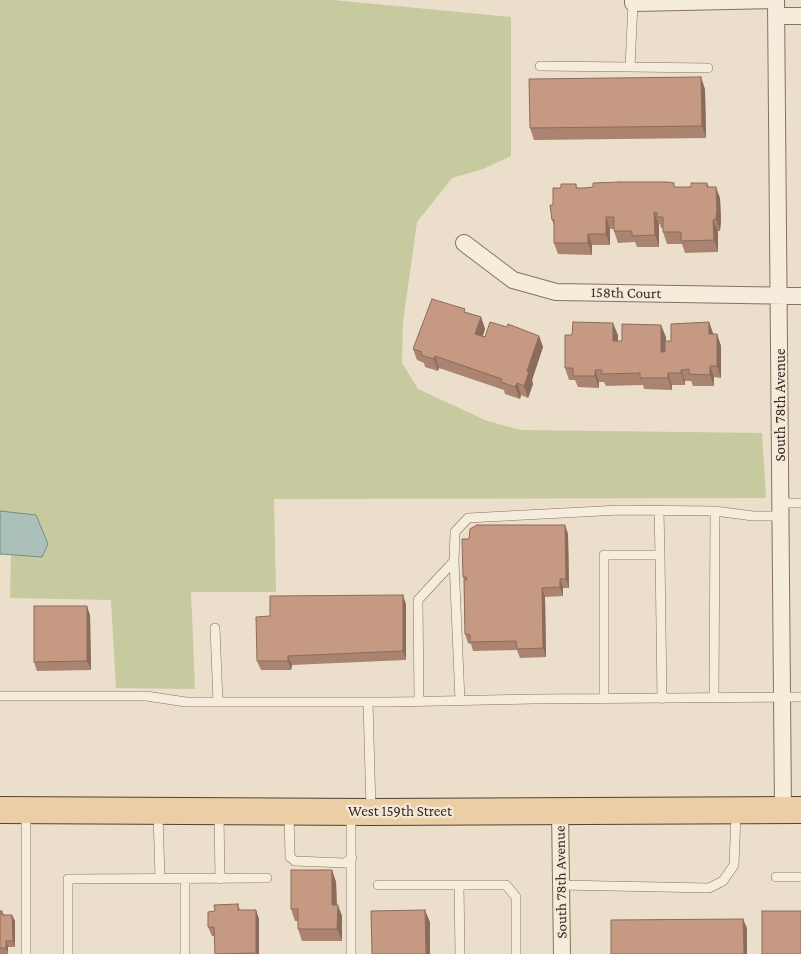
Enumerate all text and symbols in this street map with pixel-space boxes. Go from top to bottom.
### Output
street label: 158th Court [591,283,661,303]
street label: South 78th Avenue [771,348,789,462]
street label: West 159th Street [348,802,452,820]
street label: South 78th Avenue [551,825,571,939]

